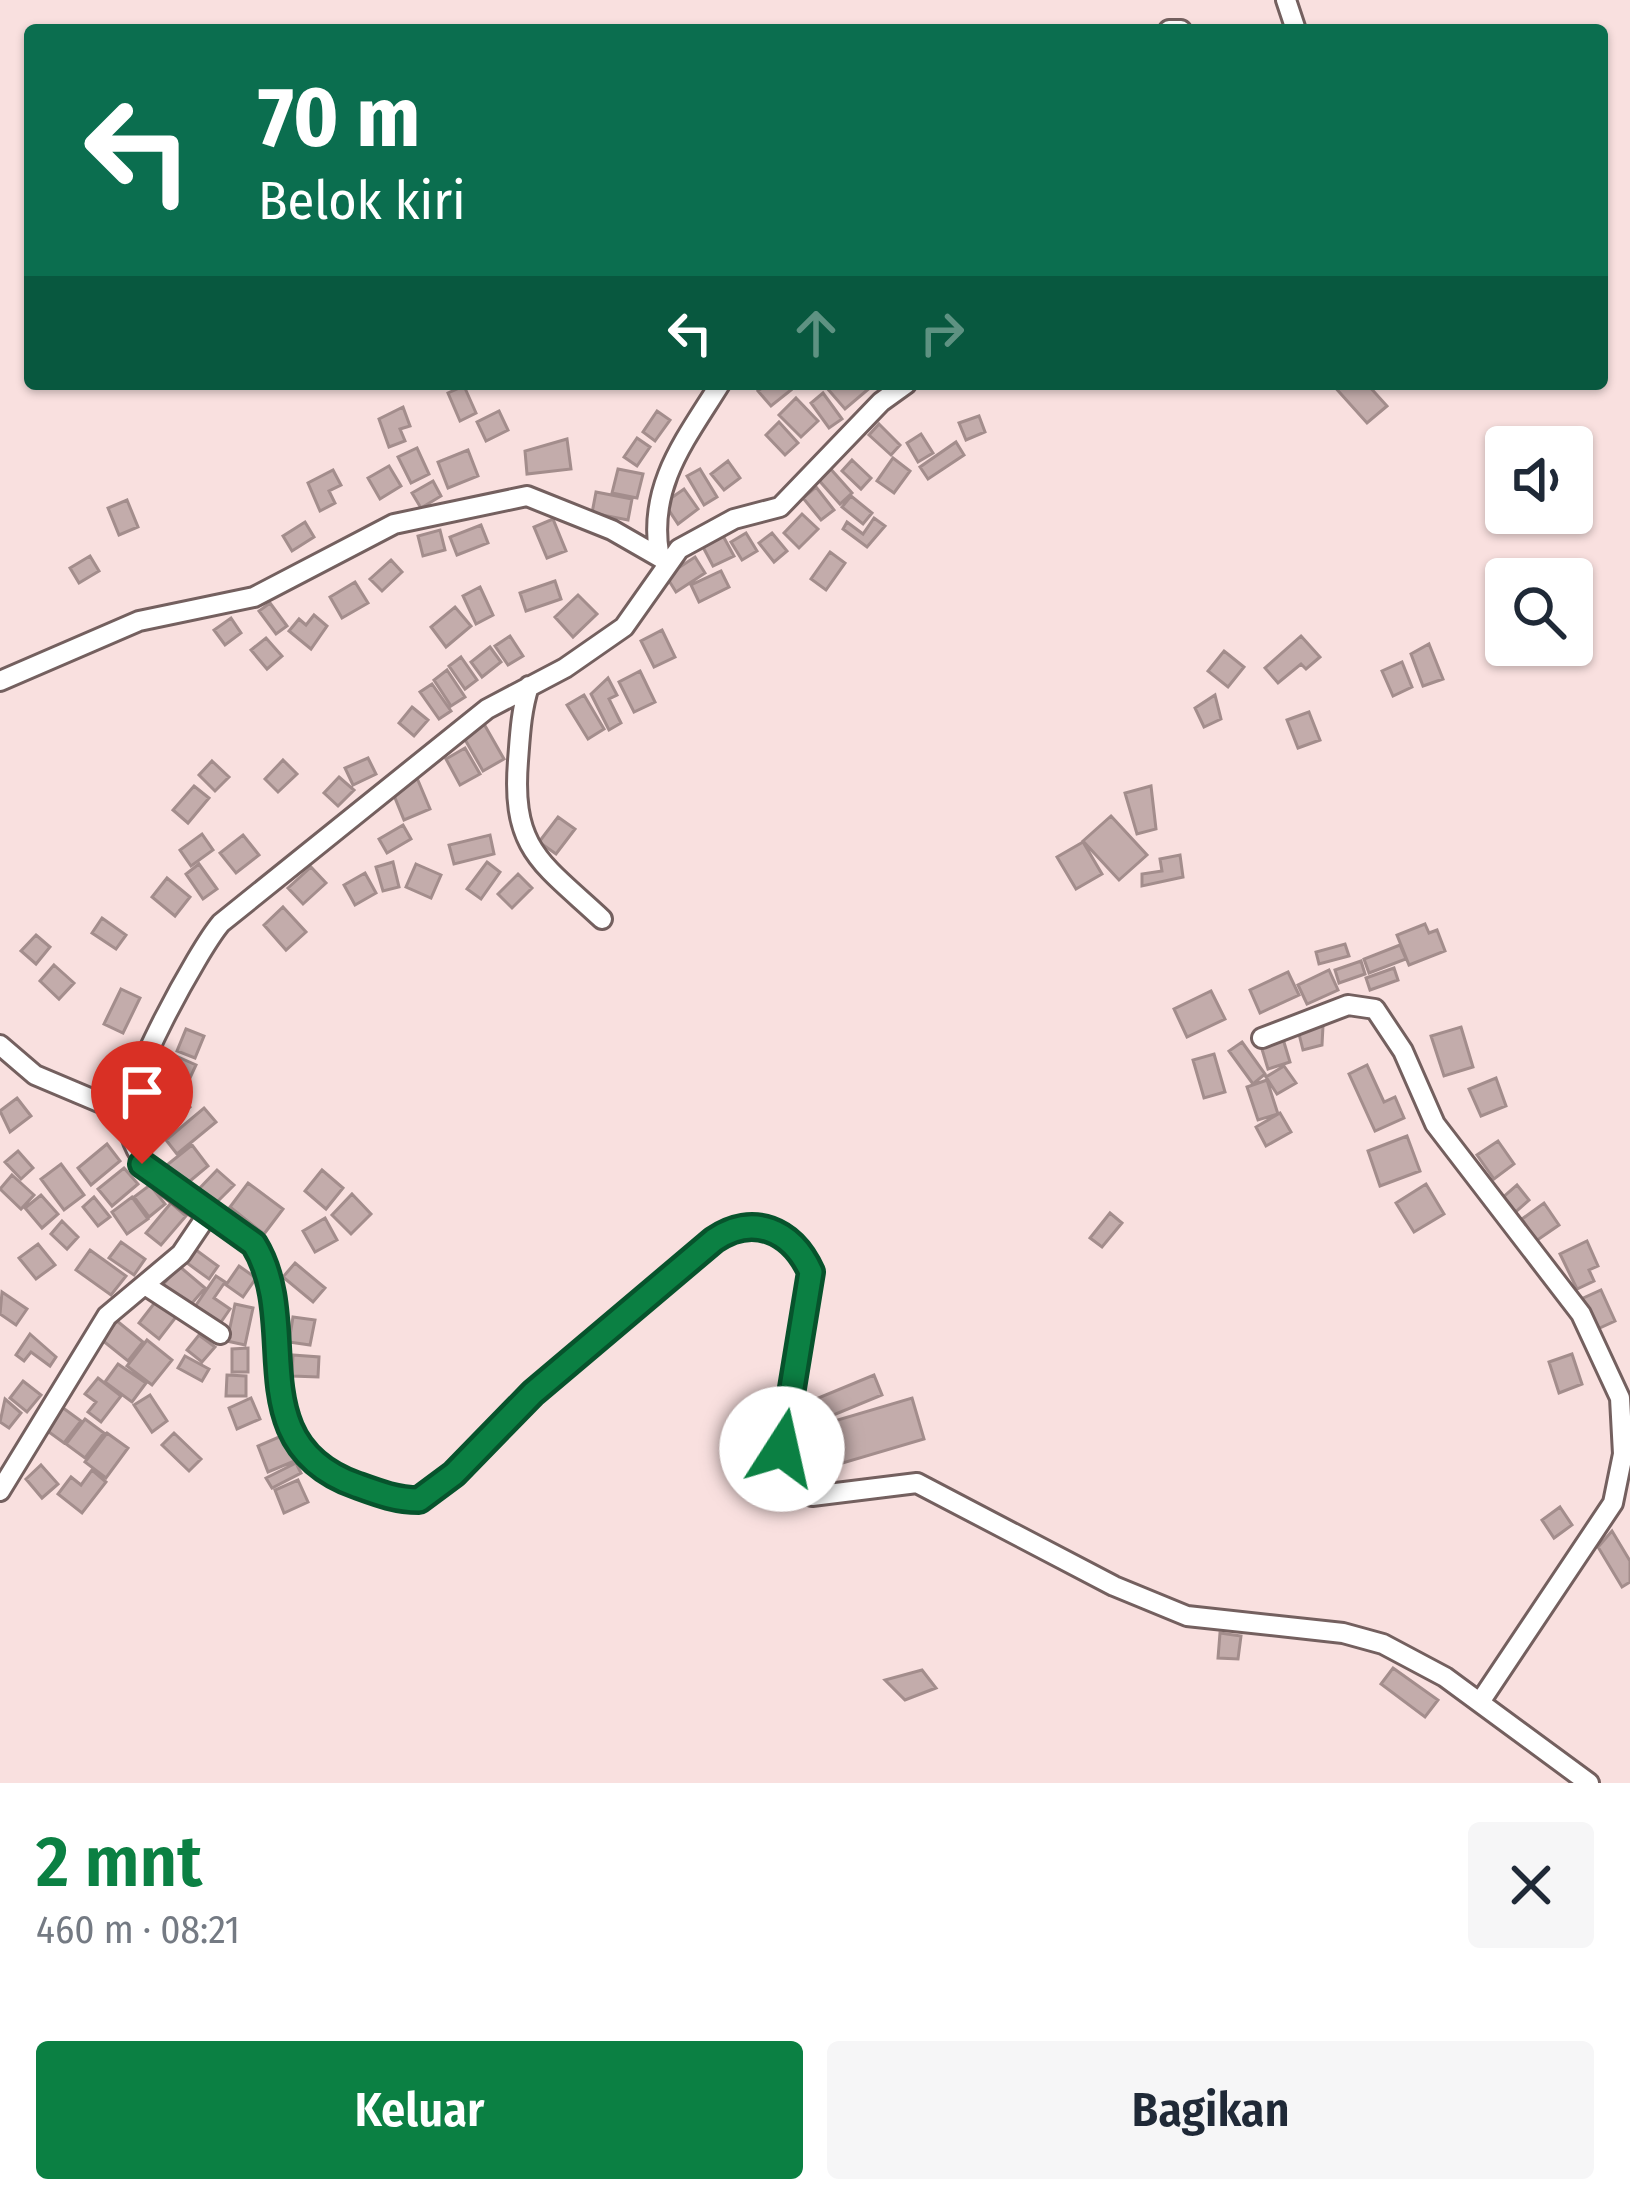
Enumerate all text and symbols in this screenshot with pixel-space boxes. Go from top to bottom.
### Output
text: 70 m [258,67,420,168]
icon: left [60,72,216,228]
text: Belok kiri [258,169,466,233]
icon: left [657,300,723,366]
icon: ahead [783,300,849,366]
icon: right [909,300,975,366]
map controls [1485,426,1593,666]
button: sound [1485,426,1593,534]
button: search [1485,558,1593,666]
pin [91,1041,193,1164]
icon: arrive [109,1059,175,1125]
position arrow [719,1386,845,1512]
text: 2 mnt [36,1819,202,1905]
button: close [1468,1822,1594,1948]
text: 460 m · 08:21 [36,1907,240,1953]
button: Keluar [36,2041,803,2179]
button: Bagikan [827,2041,1594,2179]

